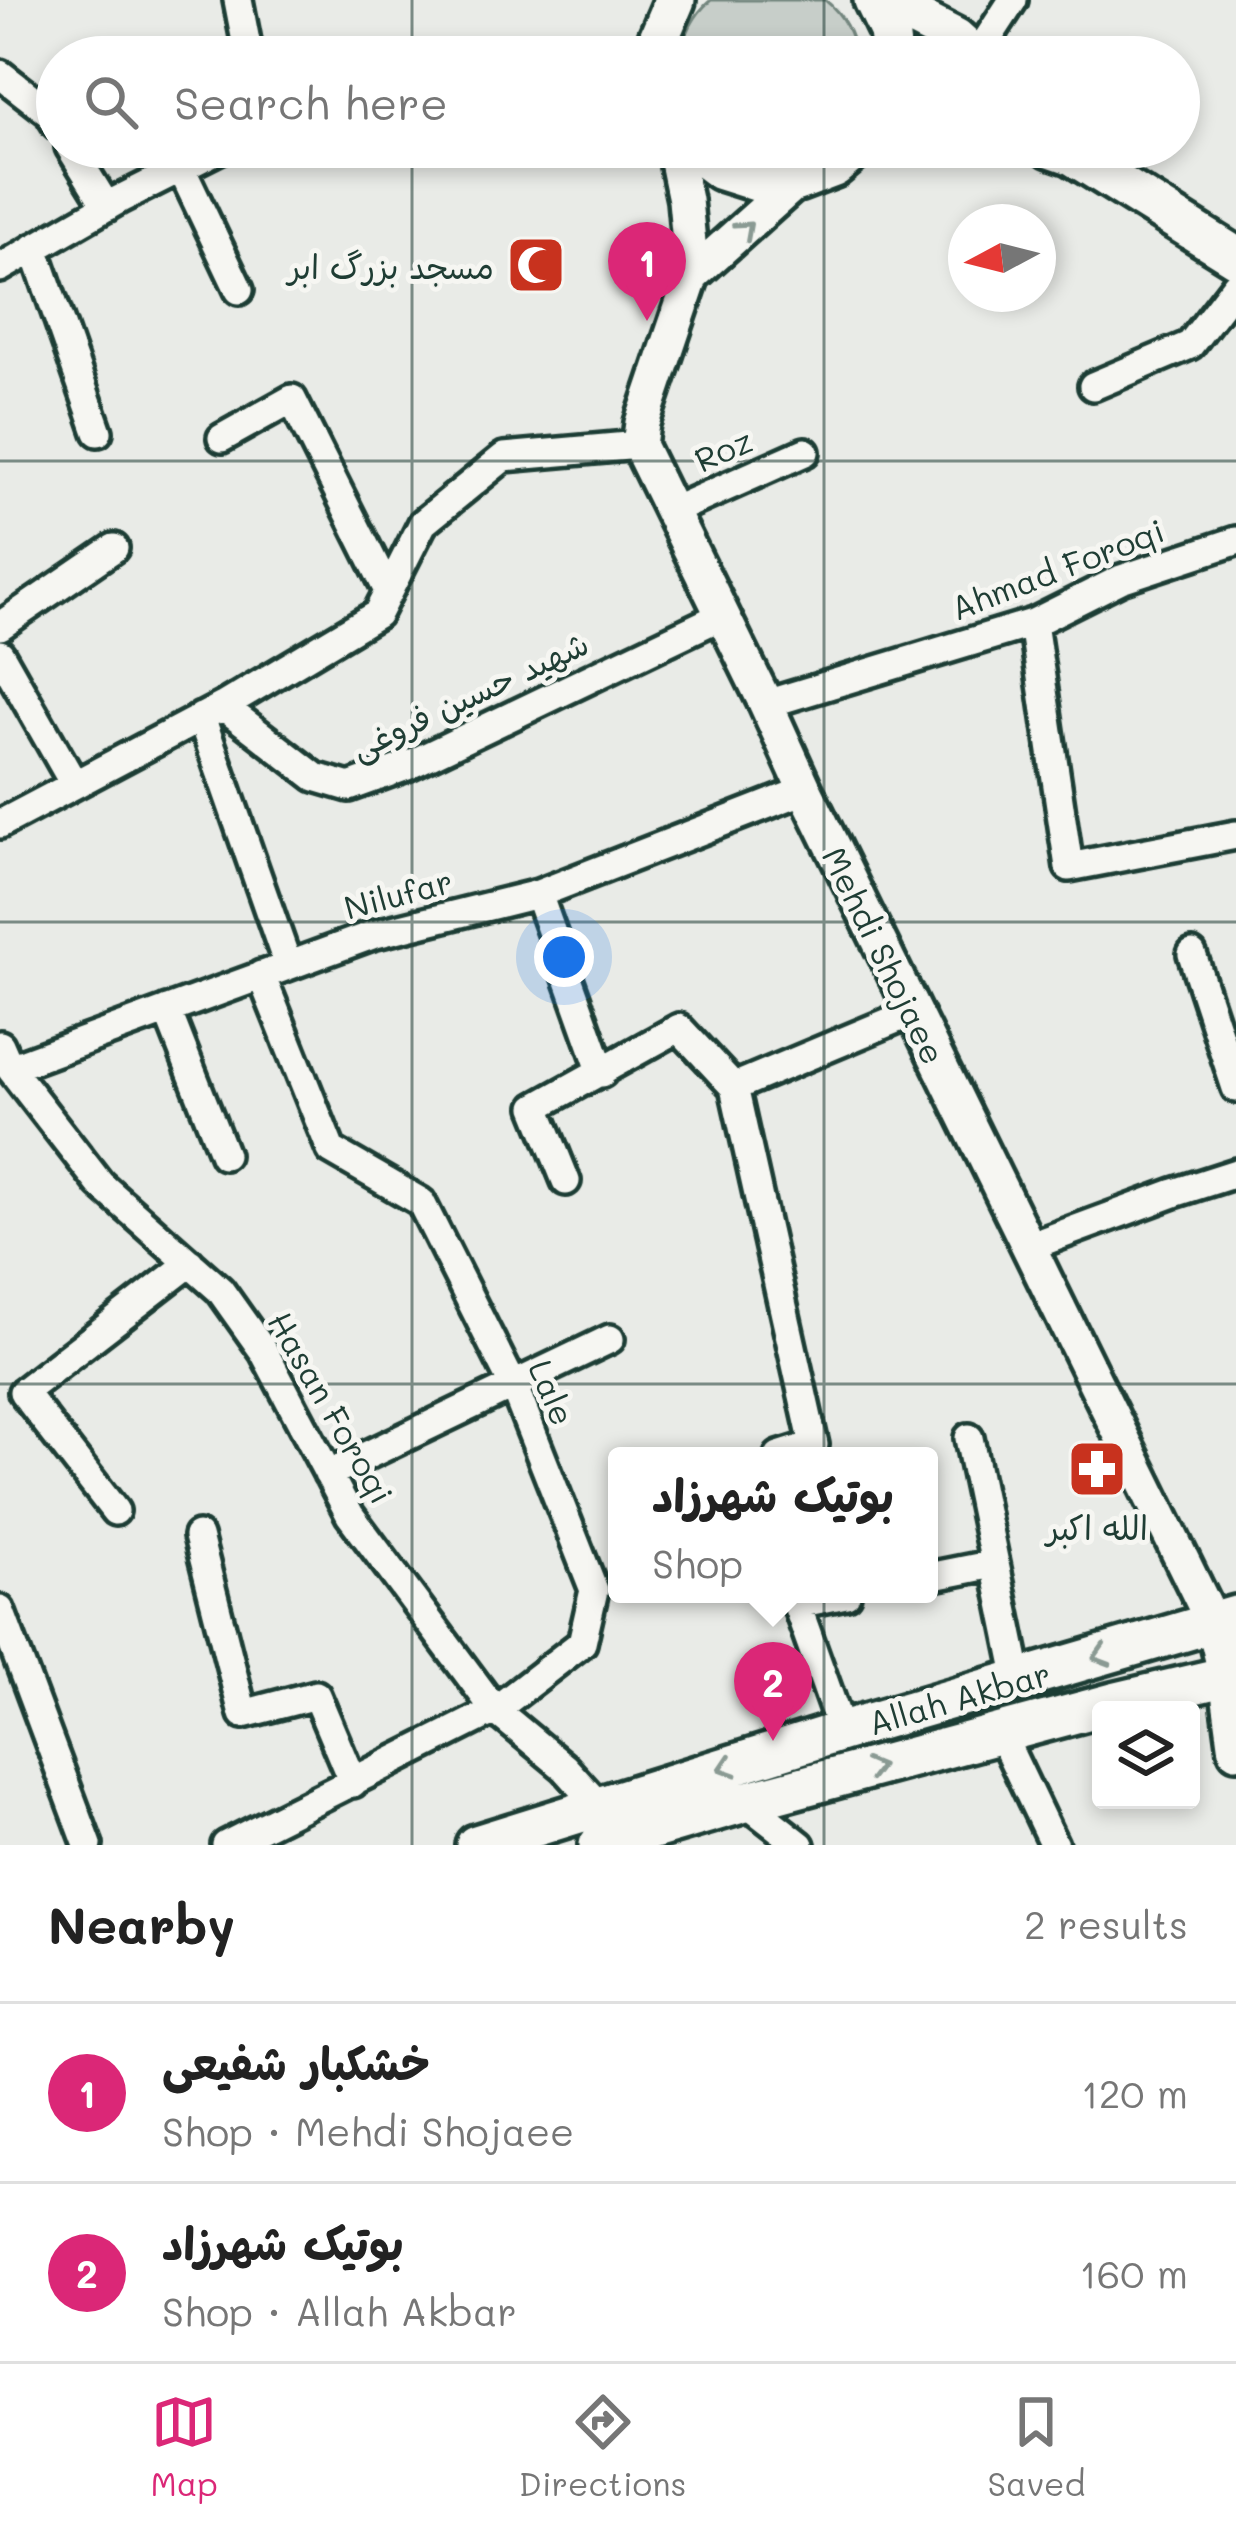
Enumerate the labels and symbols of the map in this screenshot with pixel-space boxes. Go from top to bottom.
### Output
north arrow [948,204,1056,312]
pin: 1 [608,222,686,321]
one-way arrow [731,222,753,243]
mosque icon: مسجد بزرگ ابر [505,234,567,296]
place label: مسجد بزرگ ابر [285,244,494,288]
street label: Roz [687,417,759,481]
street label: Ahmad Foroqi [944,508,1170,628]
street label: شهید حسین فروغی [343,620,596,770]
street label: Mehdi Shojaee [814,839,956,1071]
street label: Nilufar [339,858,457,928]
your location [534,927,594,987]
street label: Hasan Foroqi [260,1303,404,1511]
street label: Lale [520,1353,586,1431]
pharmacy icon: الله اکبر [1066,1438,1128,1500]
place label: الله اکبر [1043,1505,1148,1549]
pin: 2 [734,1642,812,1741]
one-way arrow [1091,1642,1112,1667]
street label: Allah Akbar [863,1650,1055,1744]
one-way arrow [717,1753,738,1778]
one-way arrow [863,1758,883,1783]

